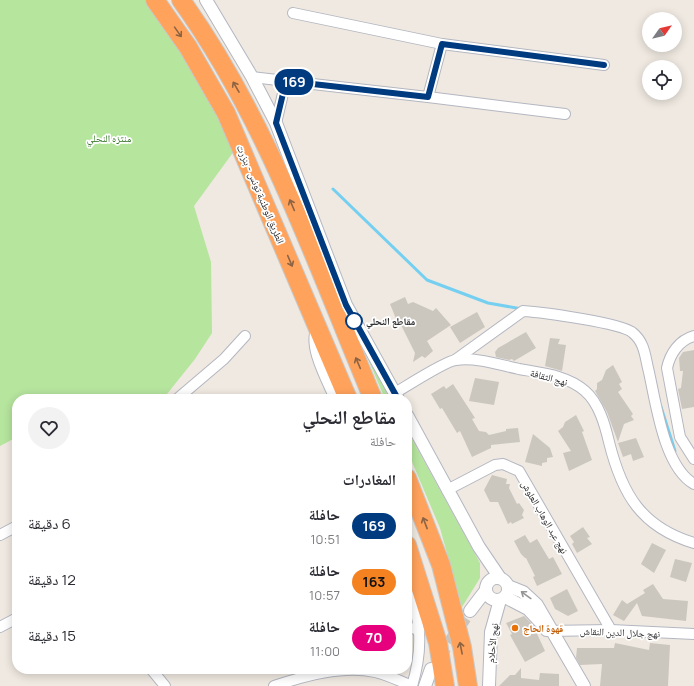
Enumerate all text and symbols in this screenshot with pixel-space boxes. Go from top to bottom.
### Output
north arrow [642,12,682,52]
map controls [642,12,682,100]
one-way arrow [174,26,182,37]
button: locate [642,60,682,100]
line badge: 169 [271,69,317,95]
text: 169 [282,72,306,91]
one-way arrow [232,81,240,93]
park label: منتزه النحلي [87,131,132,147]
street label: الطريق الوطنية تونس - بنزرت [234,142,288,246]
one-way arrow [287,199,295,211]
one-way arrow [287,255,294,267]
marker: مقاطع النحلي [345,312,363,330]
place label: مقاطع النحلي [366,314,416,329]
one-way arrow [354,358,361,370]
street label: نهج الثقافة [529,365,570,389]
text: مقاطع النحلي [302,404,396,430]
button: heart [28,407,70,449]
text: حافلة [370,432,396,450]
text: المغادرات [343,469,396,490]
street label: نهج عبد الوهاب العلوش [518,478,572,556]
text: حافلة [309,504,340,525]
text: 6 دقيقة [28,513,71,534]
text: 169 [362,516,386,535]
one-way arrow [421,517,429,529]
text: 10:51 [311,530,340,548]
text: حافلة [309,560,340,581]
text: 12 دقيقة [28,569,76,590]
text: 163 [363,572,385,591]
text: 10:57 [309,586,340,604]
one-way arrow [521,590,532,599]
text: حافلة [309,616,340,637]
place label: قهوة الحاج [523,621,563,636]
street label: نهج الأحلام [483,622,502,664]
marker: قهوة الحاج [510,623,520,633]
street label: نهج جلال الدين النقاش [580,624,661,640]
text: 15 دقيقة [28,625,76,646]
text: 70 [366,628,382,647]
one-way arrow [457,641,465,654]
text: 11:00 [310,642,340,660]

